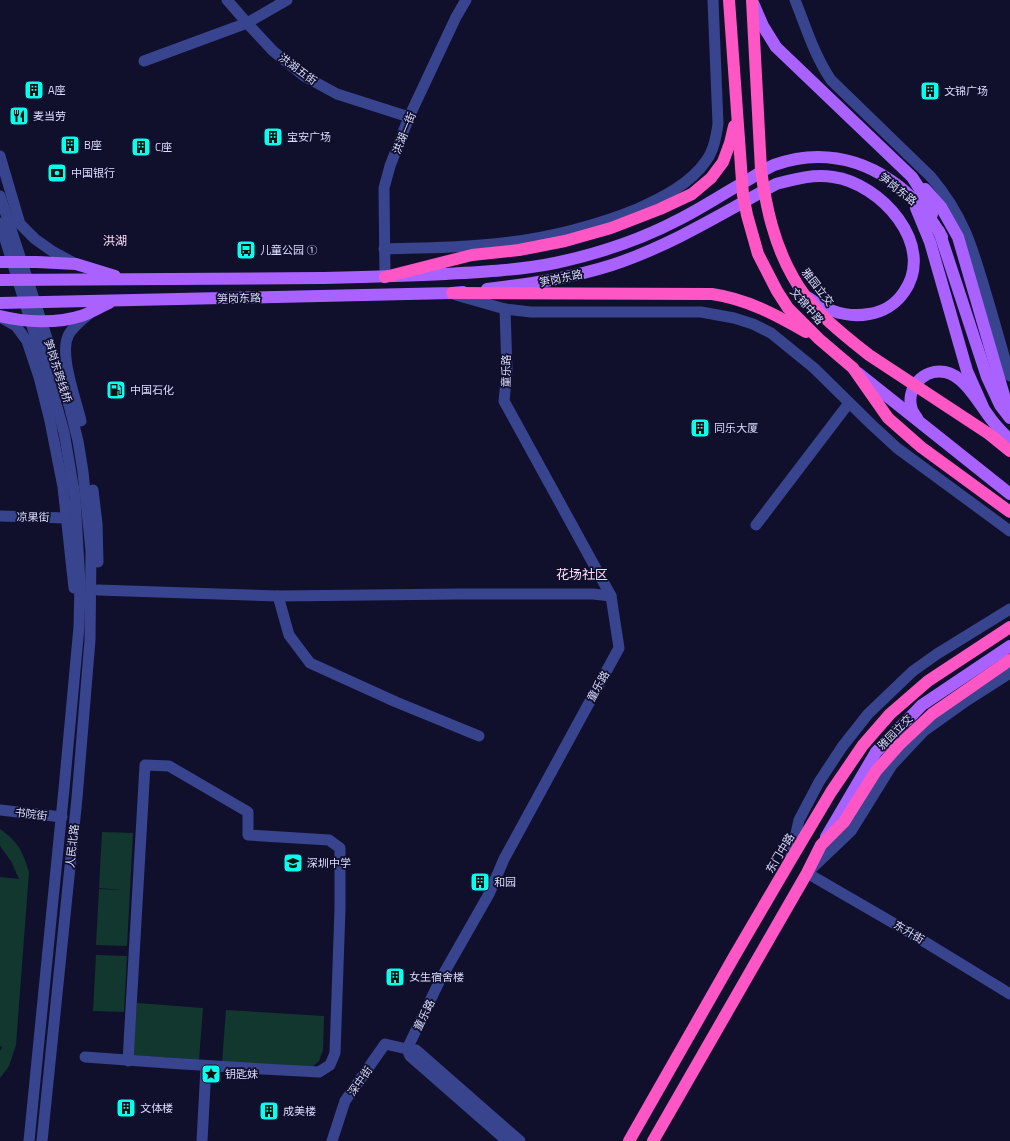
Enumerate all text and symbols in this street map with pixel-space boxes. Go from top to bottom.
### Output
street label: 洪湖五街 [275,50,321,88]
building icon: A座 [23,79,45,101]
building icon: 文锦广场 [919,80,941,102]
place label: A座 [48,82,66,98]
place label: 文锦广场 [944,83,988,99]
restaurant icon: 麦当劳 [8,105,30,127]
place label: 麦当劳 [33,108,66,124]
street label: 洪湖一街 [388,110,420,156]
building icon: 宝安广场 [262,126,284,148]
place label: 宝安广场 [287,129,331,145]
building icon: B座 [59,134,81,156]
building icon: C座 [130,136,152,158]
place label: B座 [84,137,102,153]
place label: C座 [155,139,172,155]
bank icon: 中国银行 [46,162,68,184]
place label: 中国银行 [71,165,115,181]
street label: 笋岗东路 [876,169,920,209]
district label: 洪湖 [103,231,127,250]
bus stop icon: 儿童公园 ① [235,239,257,261]
place label: 儿童公园 ① [260,242,317,258]
street label: 雅园立交 [798,265,838,309]
street label: 笋岗东路 [538,266,584,290]
street label: 文锦中路 [787,284,827,328]
street label: 笋岗东路 [217,290,261,306]
street label: 笋岗东跨线桥 [40,337,76,405]
street label: 童乐路 [498,354,514,388]
fuel station icon: 中国石化 [105,379,127,401]
place label: 中国石化 [130,382,174,398]
building icon: 同乐大厦 [689,417,711,439]
place label: 同乐大厦 [714,420,758,436]
street label: 凉果街 [16,509,50,525]
district label: 花场社区 [556,564,608,584]
street label: 童乐路 [583,668,613,704]
street label: 雅园立交 [874,711,916,753]
street label: 书院街 [14,804,48,824]
street label: 人民北路 [62,823,82,869]
street label: 东门中路 [762,830,798,876]
school or university icon: 深圳中学 [282,852,304,874]
place label: 深圳中学 [307,855,351,871]
building icon: 和园 [469,871,491,893]
place label: 和园 [494,874,516,890]
street label: 东升街 [891,917,927,947]
building icon: 女生宿舍楼 [384,966,406,988]
place label: 女生宿舍楼 [409,969,464,985]
street label: 童乐路 [410,997,438,1033]
place icon: 钥匙妹 [200,1063,222,1085]
street label: 深中街 [344,1063,376,1099]
place label: 钥匙妹 [225,1066,258,1082]
building icon: 文体楼 [115,1097,137,1119]
place label: 文体楼 [140,1100,173,1116]
building icon: 成美楼 [258,1100,280,1122]
place label: 成美楼 [283,1103,316,1119]

